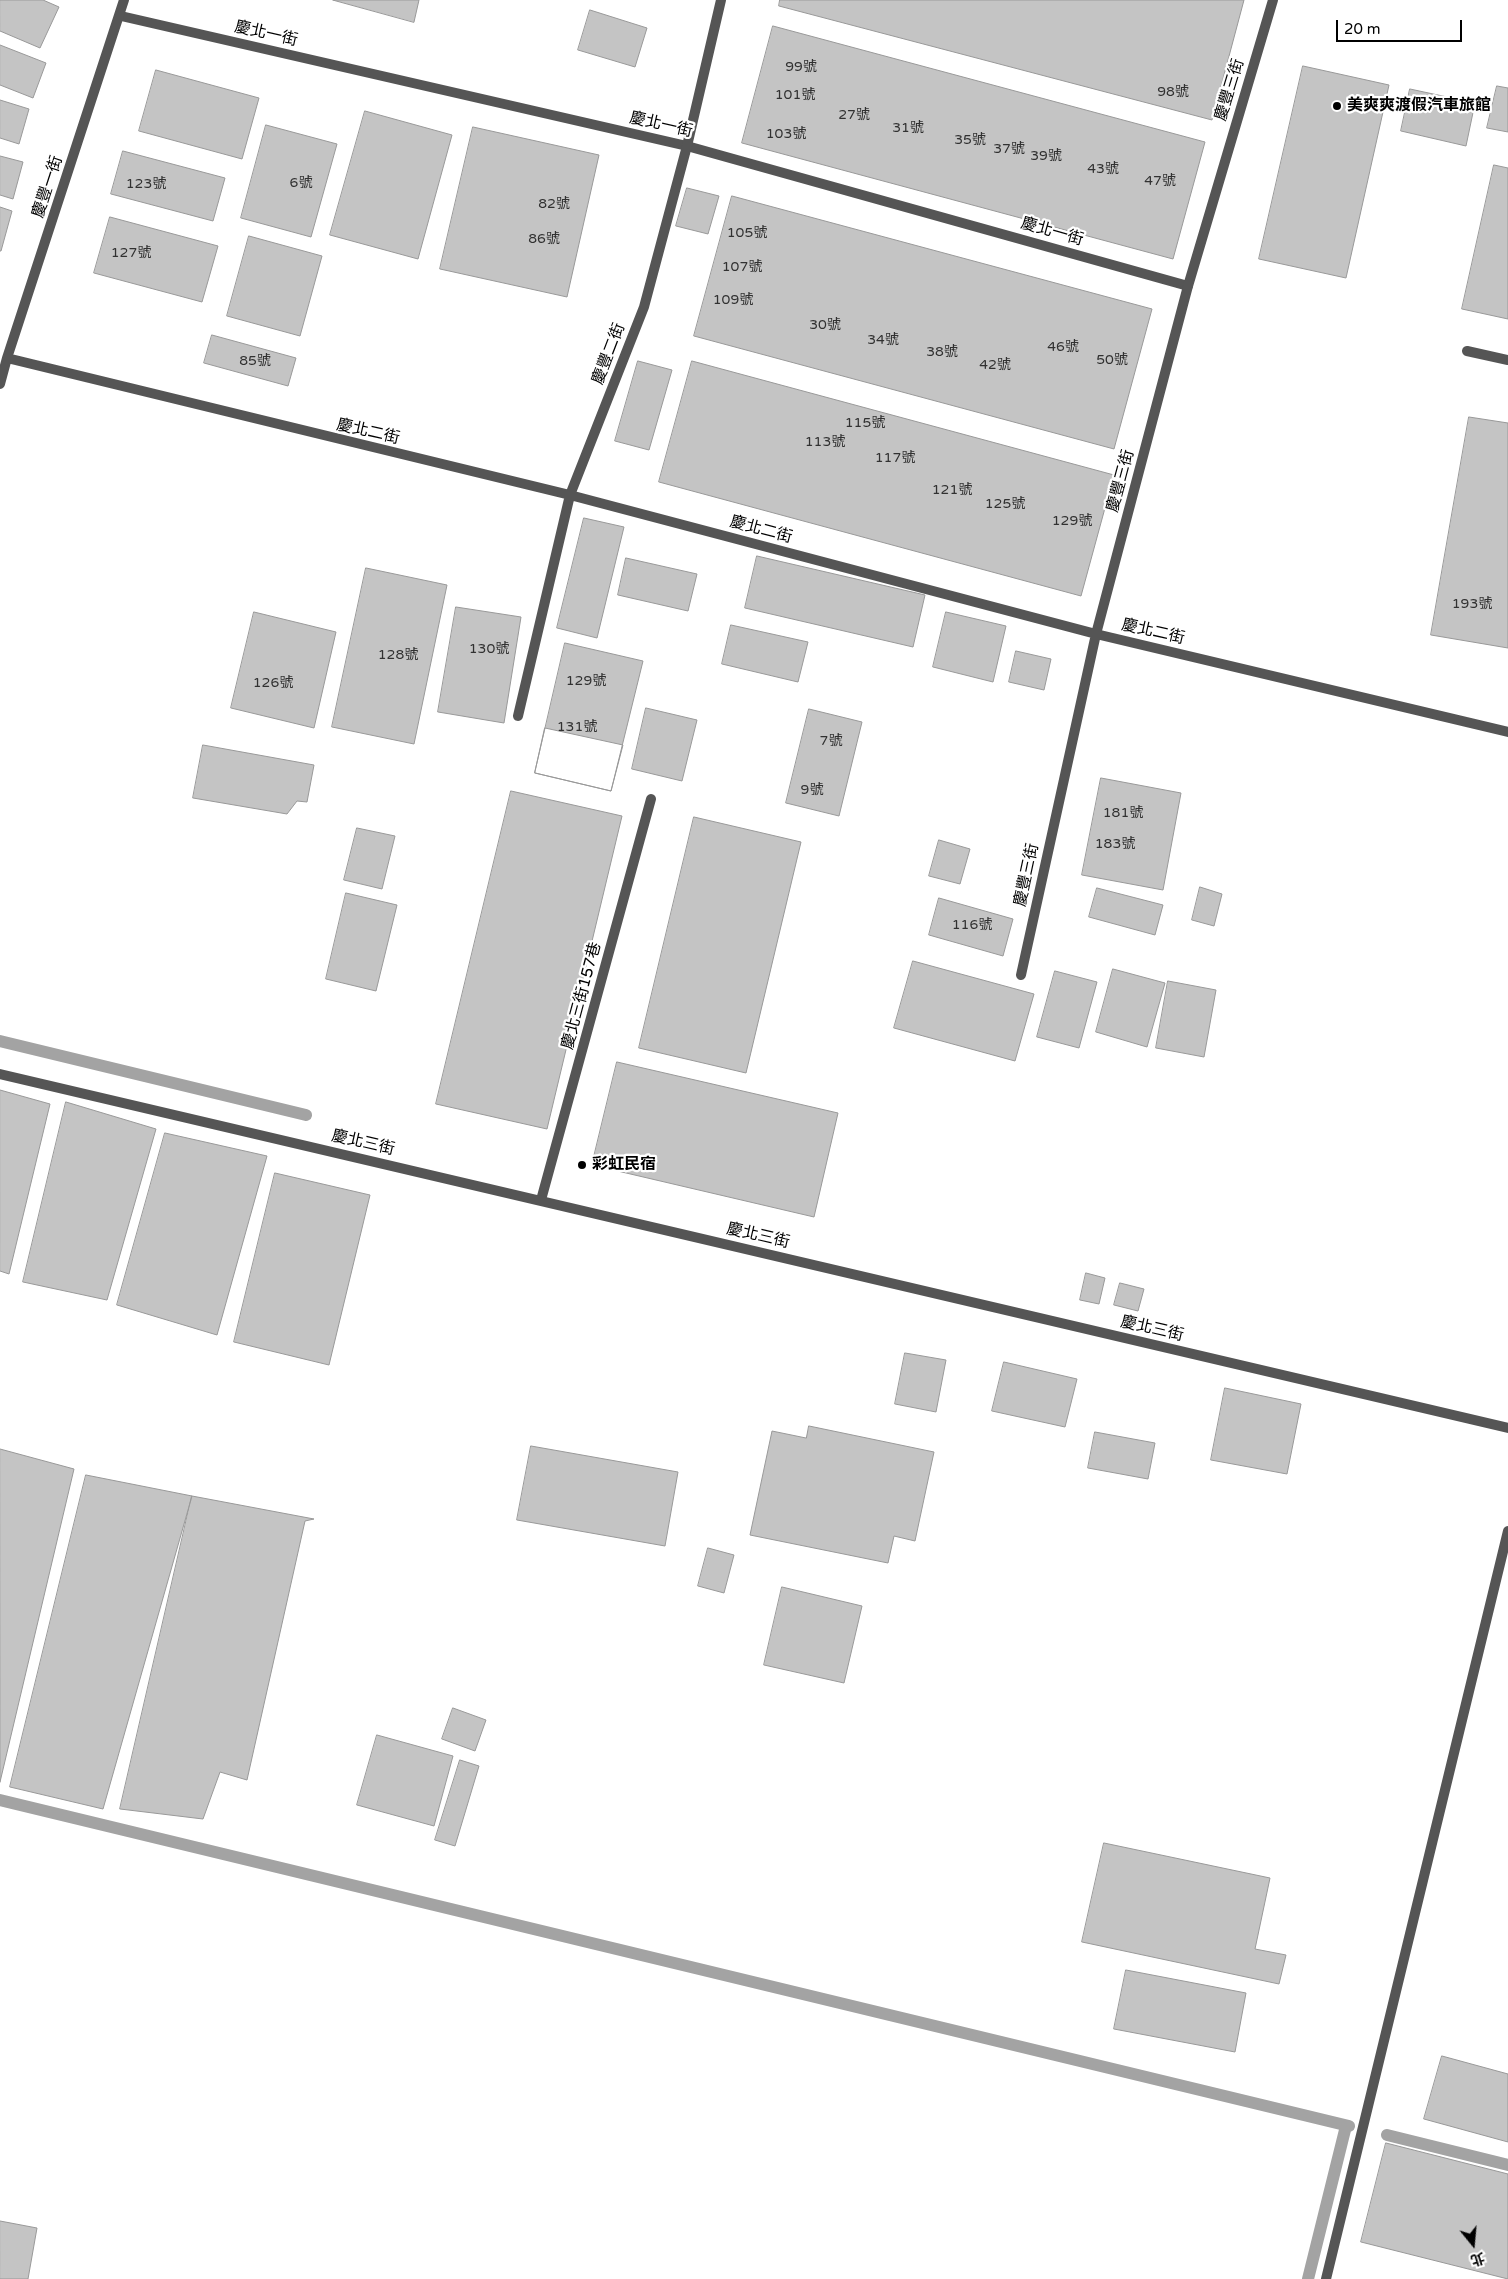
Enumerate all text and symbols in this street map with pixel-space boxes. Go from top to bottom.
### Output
scale bar [1338,10,1464,42]
street label: 慶北一街 [233,17,299,51]
text: 20 m [1344,20,1381,38]
street label: 慶豐三街 [1211,57,1249,123]
house number: 99號 [785,59,817,75]
house number: 98號 [1157,84,1189,100]
house number: 101號 [775,87,815,103]
place label: 美爽爽渡假汽車旅館 [1347,96,1491,116]
marker: 美爽爽渡假汽車旅館 [1331,100,1343,112]
house number: 27號 [838,107,870,123]
street label: 慶北一街 [628,108,694,142]
house number: 31號 [892,120,924,136]
house number: 103號 [766,126,806,142]
house number: 35號 [954,132,986,148]
house number: 37號 [993,141,1025,157]
house number: 39號 [1030,148,1062,164]
street label: 慶豐一街 [29,154,67,220]
house number: 43號 [1087,161,1119,177]
house number: 47號 [1144,173,1176,189]
house number: 6號 [290,175,312,191]
house number: 123號 [126,176,166,192]
house number: 82號 [538,196,570,212]
street label: 慶北一街 [1019,214,1085,250]
house number: 105號 [727,225,767,241]
house number: 86號 [528,231,560,247]
house number: 127號 [111,245,151,261]
house number: 107號 [722,259,762,275]
house number: 109號 [713,292,753,308]
house number: 30號 [809,317,841,333]
street label: 慶豐二街 [589,321,629,387]
house number: 34號 [867,332,899,348]
house number: 46號 [1047,339,1079,355]
house number: 38號 [926,344,958,360]
house number: 50號 [1096,352,1128,368]
house number: 85號 [239,353,271,369]
house number: 42號 [979,357,1011,373]
street label: 慶北二街 [335,415,401,449]
house number: 115號 [845,415,885,431]
house number: 113號 [805,434,845,450]
street label: 慶豐三街 [1103,448,1139,514]
house number: 117號 [875,450,915,466]
house number: 121號 [932,482,972,498]
house number: 125號 [985,496,1025,512]
street label: 慶北二街 [728,512,794,548]
house number: 129號 [1052,513,1092,529]
house number: 193號 [1452,596,1492,612]
street label: 慶北二街 [1120,615,1186,649]
house number: 130號 [469,641,509,657]
house number: 128號 [378,647,418,663]
house number: 129號 [566,673,606,689]
house number: 126號 [253,675,293,691]
house number: 131號 [557,719,597,735]
house number: 7號 [820,733,842,749]
house number: 9號 [801,782,823,798]
house number: 181號 [1103,805,1143,821]
house number: 183號 [1095,836,1135,852]
street label: 慶豐三街 [1011,842,1043,908]
house number: 116號 [952,917,992,933]
street label: 慶北三街157巷 [558,940,606,1052]
street label: 慶北三街 [330,1126,396,1160]
place label: 彩虹民宿 [592,1155,656,1175]
marker: 彩虹民宿 [576,1159,588,1171]
street label: 慶北三街 [725,1219,791,1253]
street label: 慶北三街 [1119,1312,1185,1346]
north arrow [1448,2219,1498,2269]
text: 北 [1468,2249,1487,2269]

